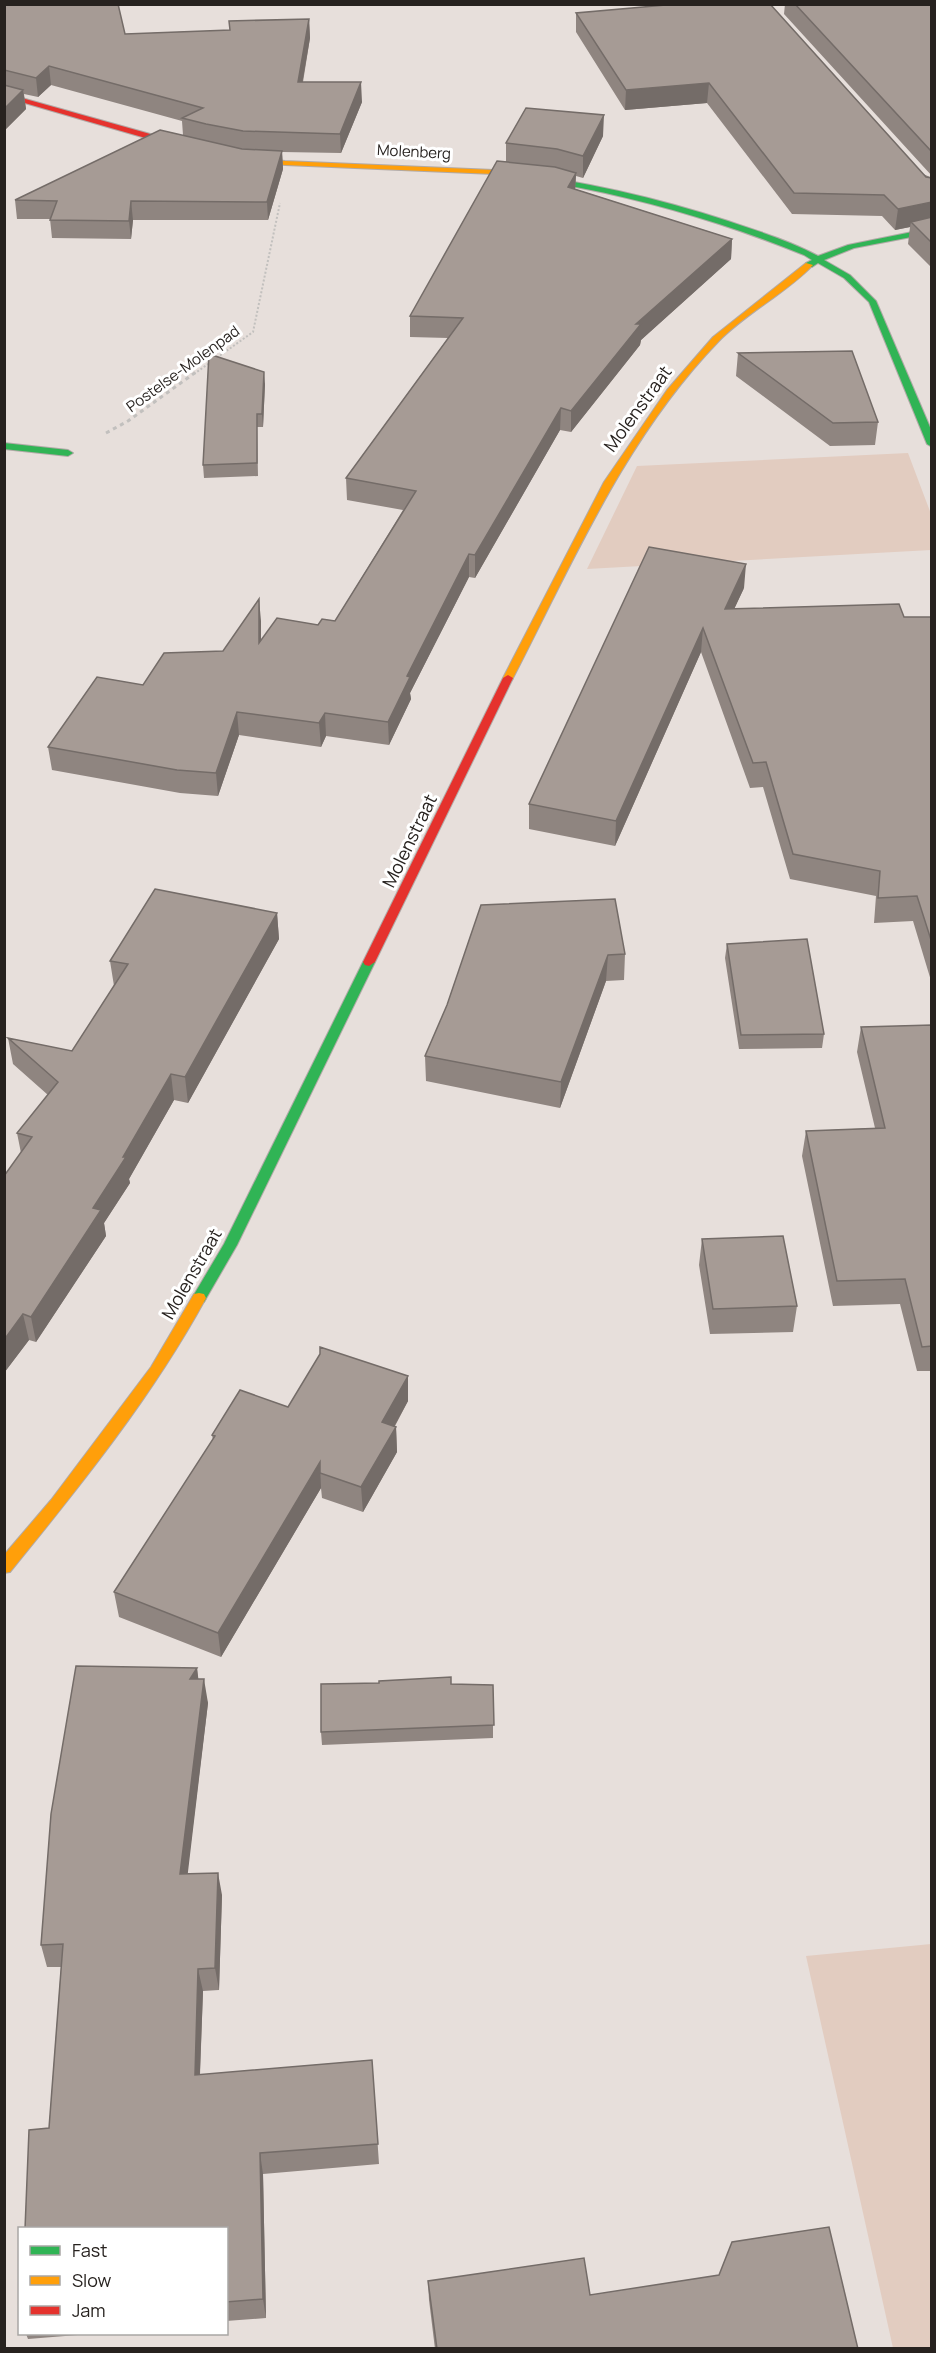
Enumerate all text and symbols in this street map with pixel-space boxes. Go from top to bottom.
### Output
street label: Molenberg [376,139,452,164]
street label: Postelse-Molenpad [122,320,244,417]
street label: Molenstraat [598,361,677,456]
street label: Molenstraat [376,790,442,891]
street label: Molenstraat [156,1224,227,1323]
legend [18,2227,228,2335]
text: Fast [72,2238,107,2262]
text: Slow [72,2268,112,2292]
text: Jam [72,2298,106,2322]

